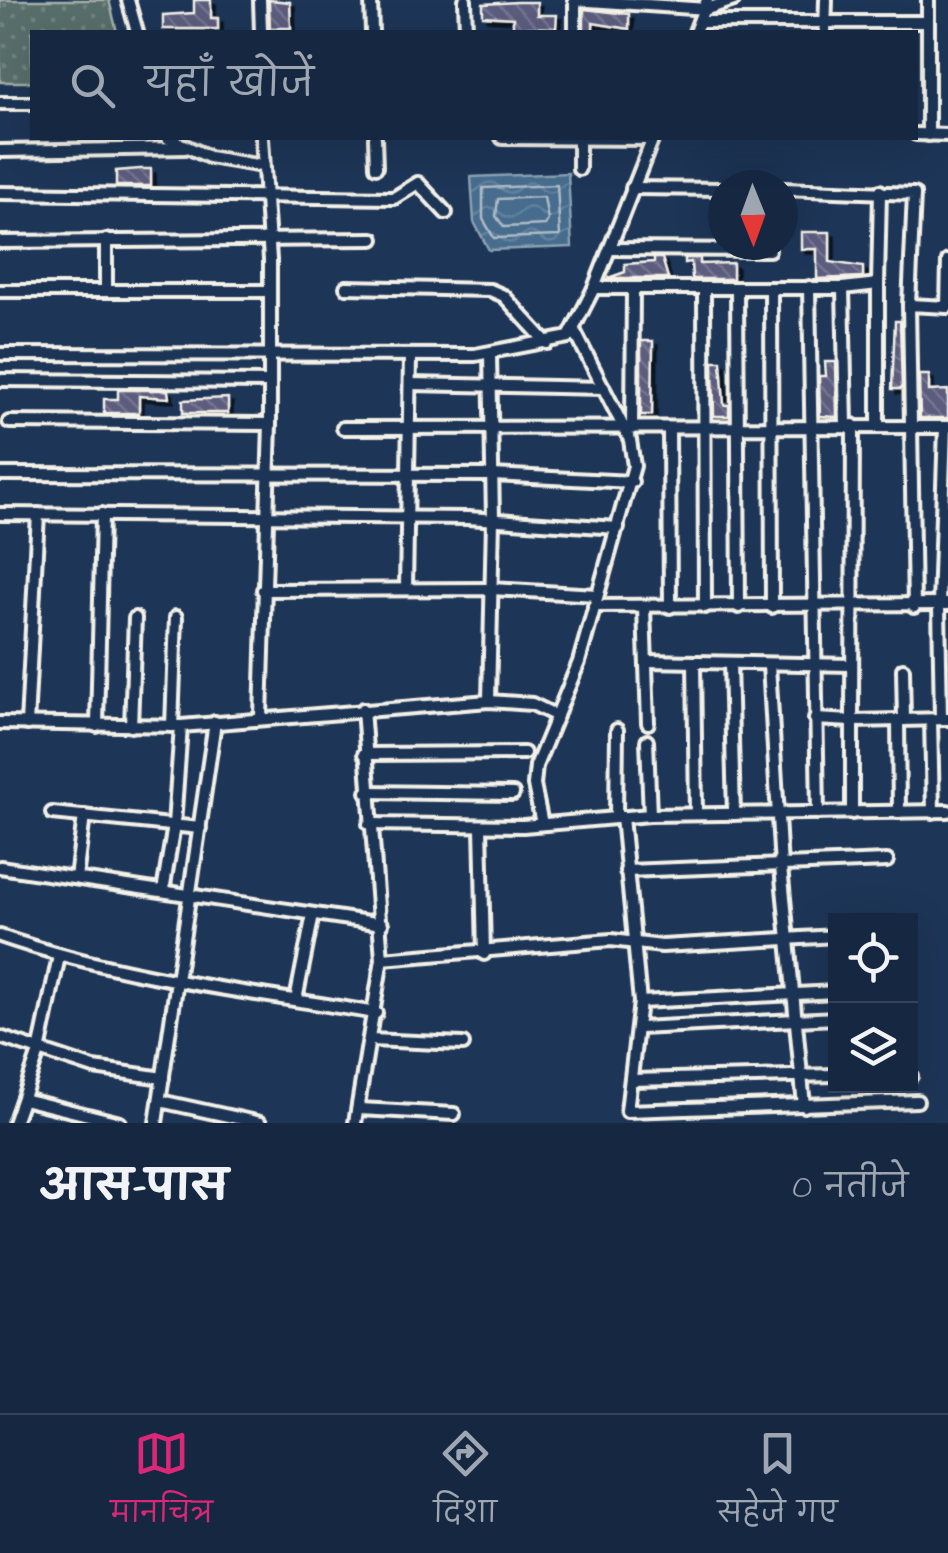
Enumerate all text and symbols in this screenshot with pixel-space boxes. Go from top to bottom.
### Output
search box [30,30,918,140]
icon: search [65,58,120,113]
text: यहाँ खोजें [145,58,314,110]
north arrow [708,170,798,260]
map controls [828,913,918,1093]
button: locate [828,913,918,1003]
button: layers [828,1003,918,1093]
text: आस-पास [40,1158,228,1216]
text: 0 नतीजे [792,1165,908,1210]
tab: मानचित्र [110,1426,213,1543]
tab: दिशा [433,1426,497,1543]
tab: सहेजे गए [717,1426,838,1543]

